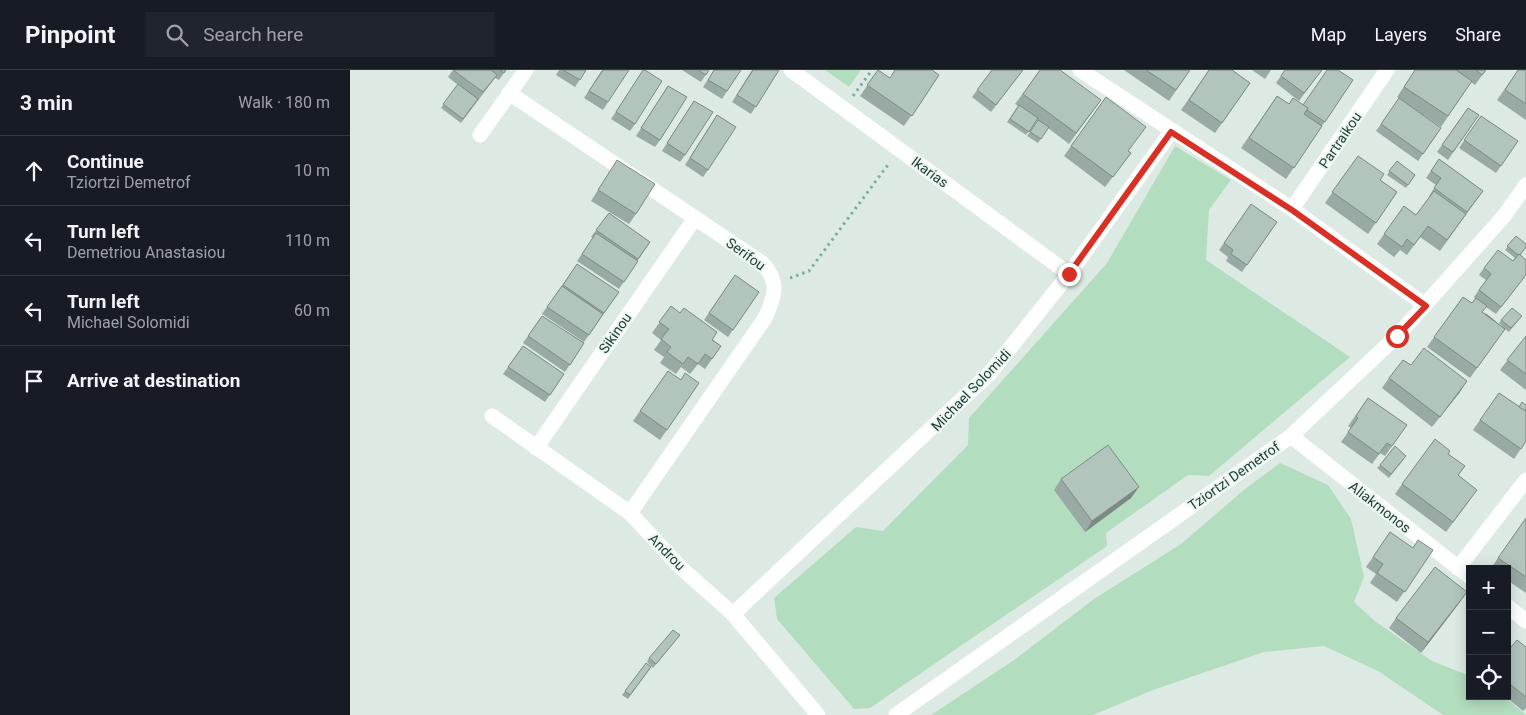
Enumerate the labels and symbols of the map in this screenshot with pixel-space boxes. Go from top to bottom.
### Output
street label: Partraikou [1315,109,1365,171]
street label: Ikarias [909,153,951,191]
street label: Serifou [723,234,769,274]
route end [1058,263,1081,286]
street label: Sikinou [595,310,635,356]
route start [1386,325,1409,348]
street label: Michael Solomidi [928,346,1014,434]
street label: Tziortzi Demetrof [1185,438,1283,514]
street label: Aliakmonos [1346,478,1414,536]
street label: Androu [645,530,689,574]

